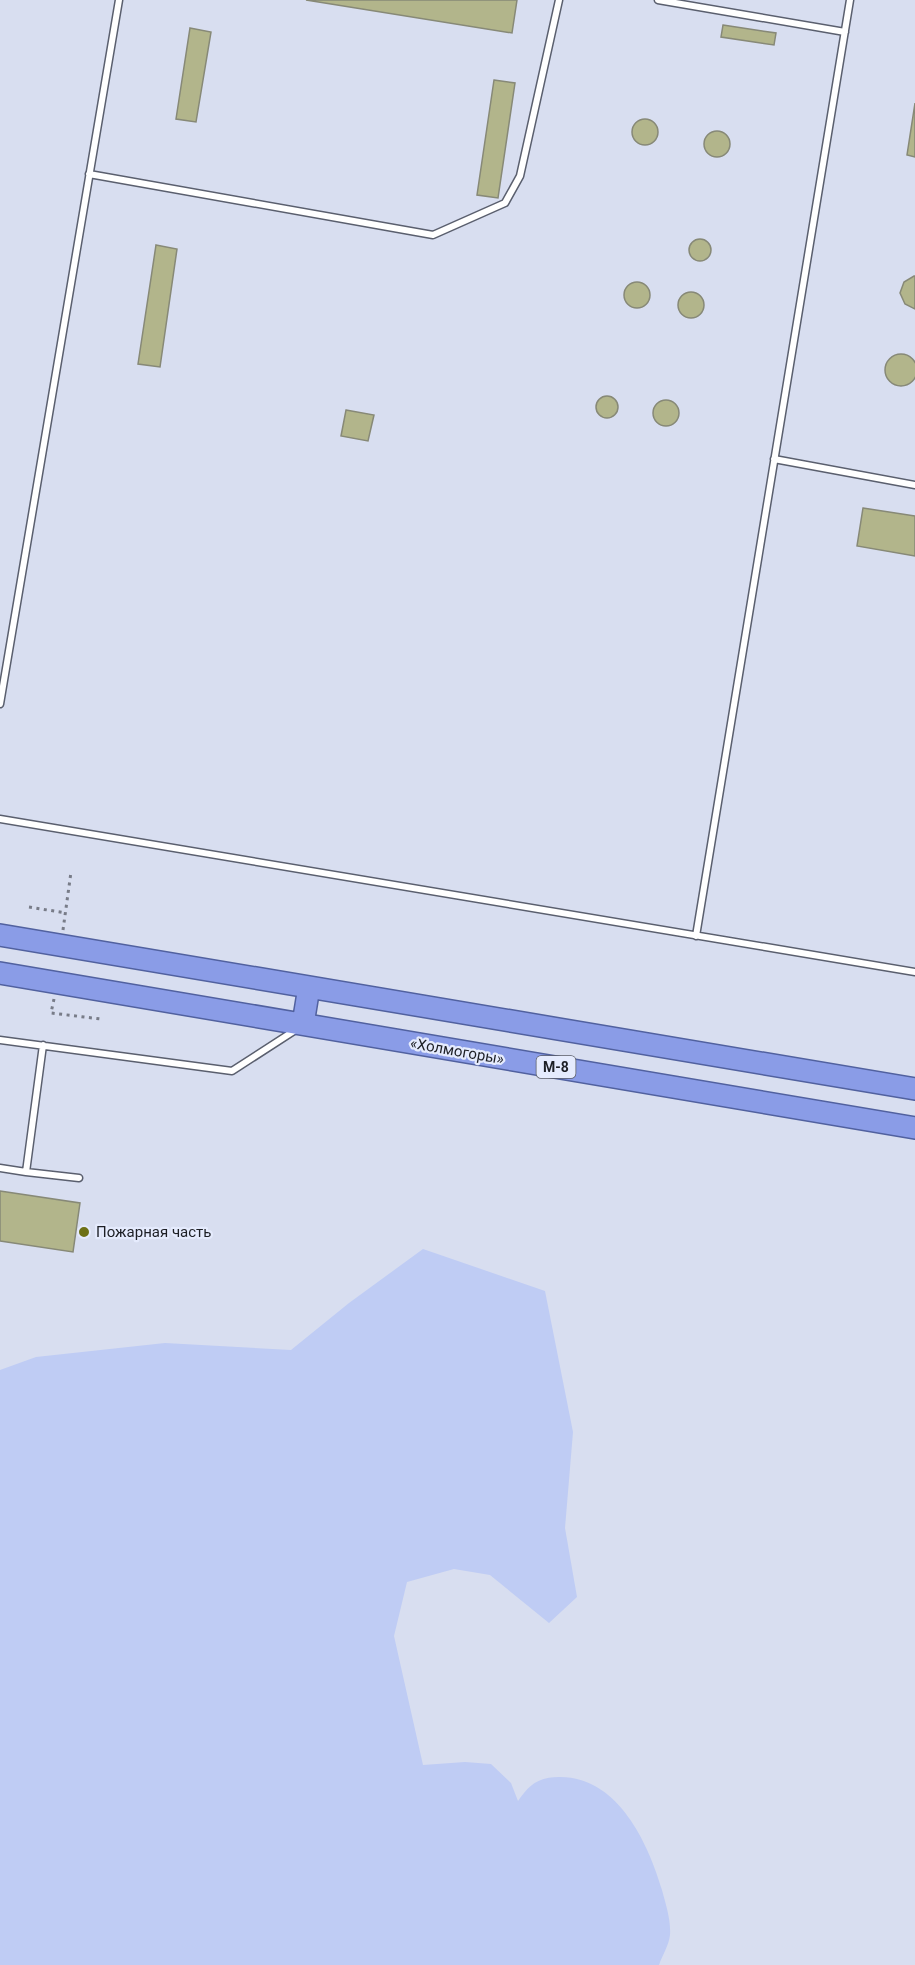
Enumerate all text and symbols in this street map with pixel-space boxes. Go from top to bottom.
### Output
street label: «Холмогоры» [409,1034,505,1068]
road number: М-8 [536,1056,576,1078]
place label: Пожарная часть [96,1223,211,1241]
marker: Пожарная часть [77,1225,91,1239]

